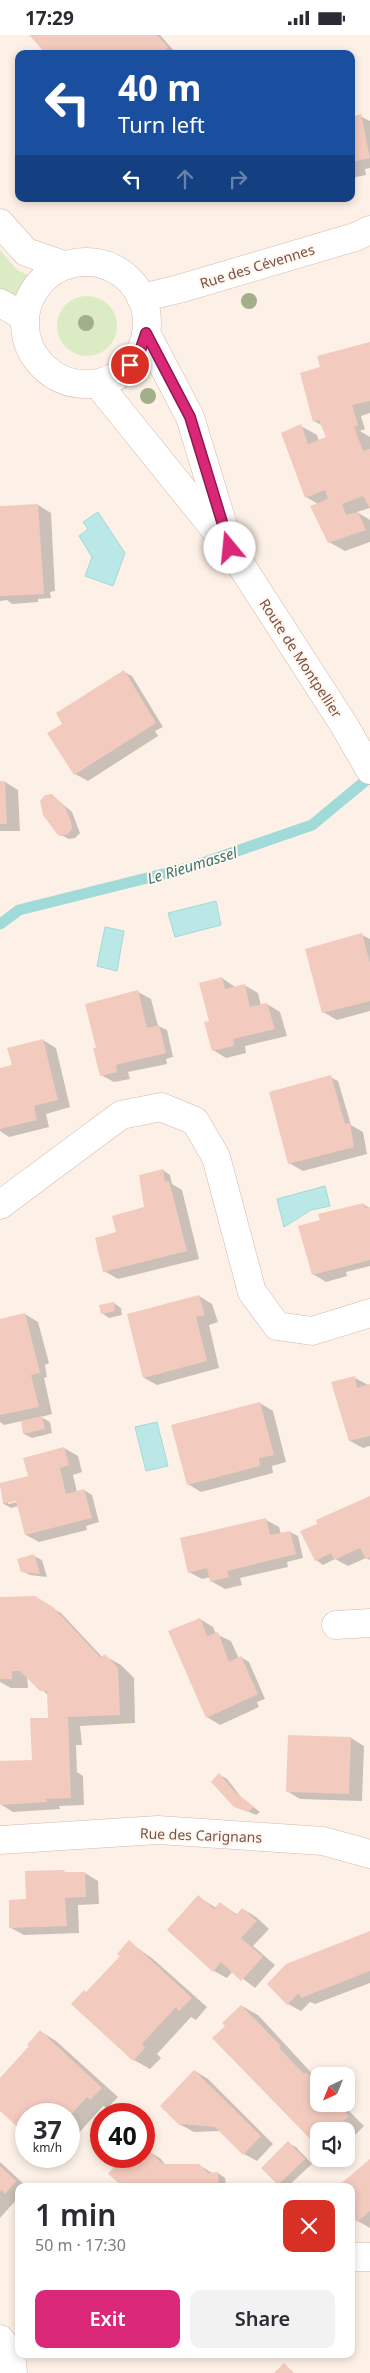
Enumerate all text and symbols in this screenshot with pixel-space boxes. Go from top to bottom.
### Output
text: 17:29 [25,5,74,31]
text: 40 m [118,64,201,111]
icon: left [35,70,100,135]
text: Turn left [118,109,205,139]
icon: left [118,165,146,193]
icon: ahead [171,165,199,193]
icon: right [224,165,252,193]
street label: Rue des Cévennes [197,239,317,293]
pin [109,344,151,386]
icon: arrive [116,351,144,379]
position arrow [203,521,255,573]
street label: Route de Montpellier [255,595,347,721]
water label: Le Rieumassel [145,841,241,888]
street label: Rue des Carignans [140,1823,263,1847]
north arrow [310,2067,355,2113]
map controls [310,2067,355,2167]
speed limit sign: 40 [90,2103,155,2168]
text: 37 [33,2112,62,2146]
button: sound [310,2122,355,2167]
text: km/h [33,2139,62,2156]
text: 1 min [35,2194,116,2235]
button: close [283,2200,335,2252]
text: 50 m · 17:30 [35,2234,126,2256]
button: Exit [35,2290,180,2348]
button: Share [190,2290,335,2348]

